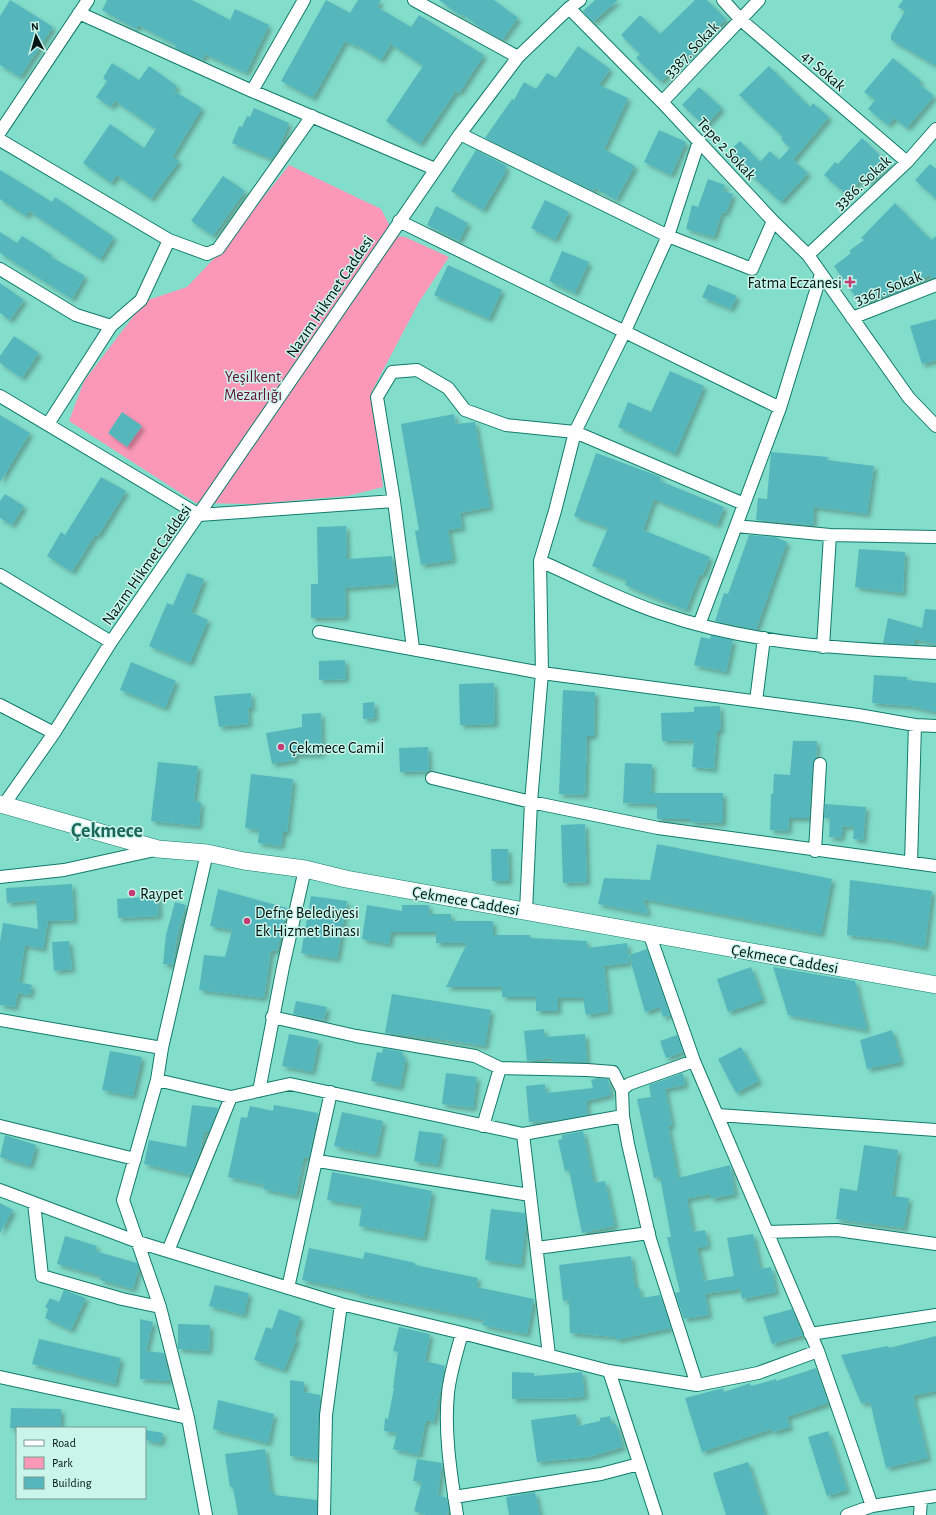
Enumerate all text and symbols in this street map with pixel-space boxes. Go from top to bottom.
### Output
north arrow [16,16,56,56]
street label: 3387. Sokak [661,18,722,81]
text: N [31,21,39,32]
street label: 41 Sokak [798,47,849,95]
street label: Tepe 2 Sokak [693,114,760,184]
street label: 3386. Sokak [831,152,895,213]
street label: Nazım Hikmet Caddesi [283,233,377,360]
street label: 3367. Sokak [853,268,925,308]
place label: Fatma Eczanesi [747,275,842,291]
marker: Fatma Eczanesi [845,277,855,287]
park label: Yeşilkent Mezarlığı [224,369,282,403]
street label: Nazım Hikmet Caddesi [99,501,194,628]
place label: Çekmece Camiİ [289,738,385,756]
marker: Çekmece Camiİ [276,742,286,752]
district label: Çekmece [71,821,143,841]
street label: Çekmece Caddesi [411,884,521,918]
place label: Raypet [140,886,183,903]
marker: Raypet [127,888,137,898]
place label: Defne Belediyesi Ek Hizmet Binası [255,905,360,939]
marker: Defne Belediyesi Ek Hizmet Binası [242,916,252,926]
street label: Çekmece Caddesi [730,942,840,976]
legend [16,1427,146,1499]
text: Road [52,1437,76,1449]
text: Park [52,1457,73,1469]
text: Building [52,1477,92,1489]

